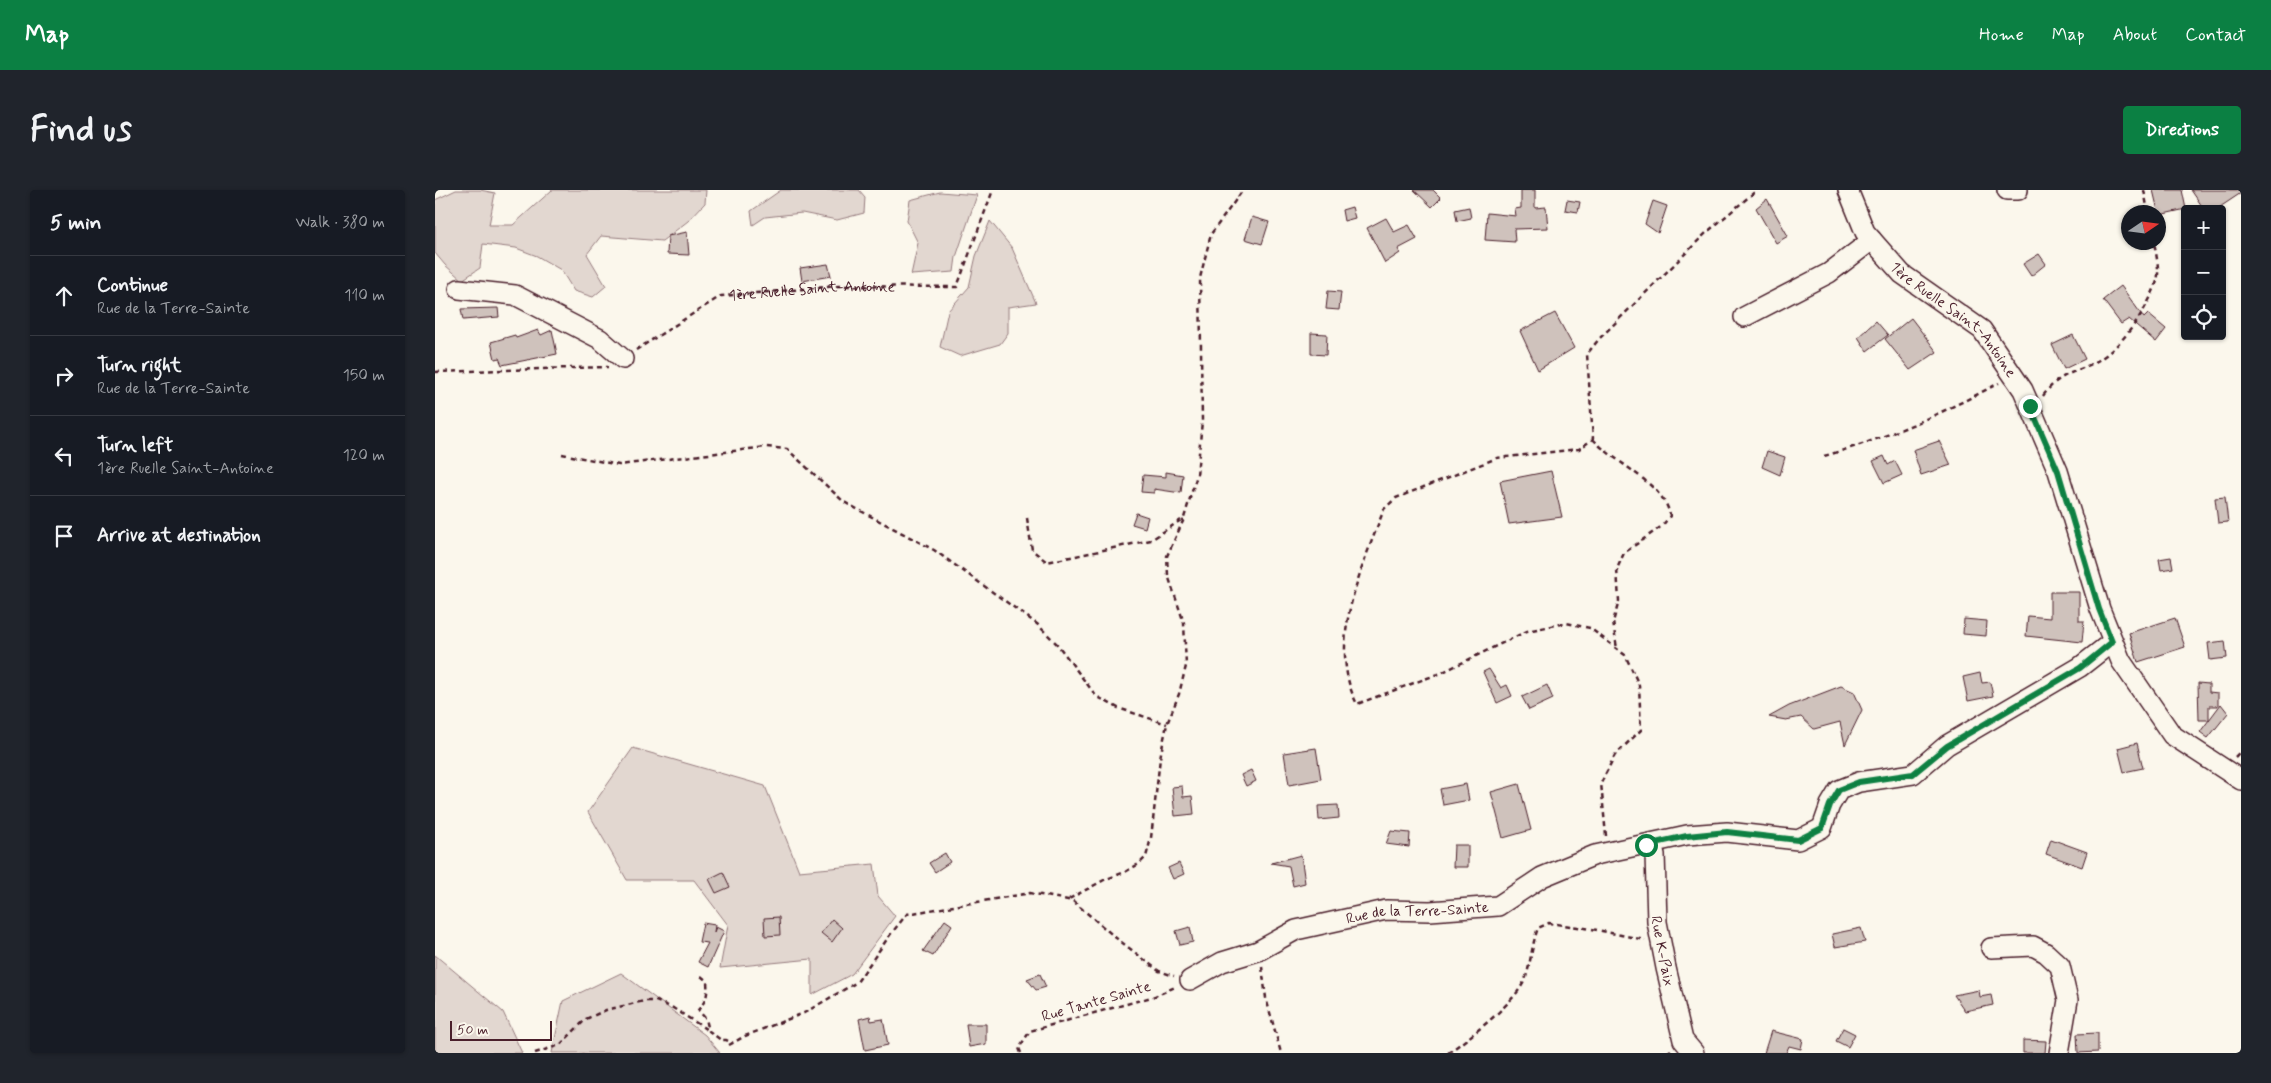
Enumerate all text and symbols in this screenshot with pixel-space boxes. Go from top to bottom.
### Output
text: Map [25,20,69,51]
text: Home [1979,23,2024,47]
text: Map [2052,23,2085,47]
text: About [2113,23,2157,47]
text: Contact [2185,23,2246,47]
button: Directions [2123,106,2241,154]
text: Find us [30,107,132,153]
north arrow [2121,205,2166,250]
map controls [2181,205,2226,340]
button: + [2181,205,2226,250]
text: 5 min [50,209,102,237]
text: Walk · 380 m [295,212,385,233]
button: − [2181,250,2226,295]
street label: 1ère Ruelle Saint-Antoine [1885,258,2020,382]
text: Continue [97,273,168,298]
street label: 1ère Ruelle Saint-Antoine [729,277,895,306]
icon: ahead [50,282,78,310]
text: 110 m [344,285,385,306]
button: locate [2181,295,2226,340]
text: Rue de la Terre-Sainte [97,298,250,319]
text: Turn right [97,353,181,378]
icon: right [50,362,78,390]
text: 150 m [343,365,385,386]
text: Rue de la Terre-Sainte [97,378,250,399]
route end [2019,395,2042,418]
text: Turn left [97,433,173,458]
icon: left [50,442,78,470]
text: 120 m [343,445,385,466]
text: 1ère Ruelle Saint-Antoine [97,458,274,479]
icon: arrive [50,522,78,550]
text: Arrive at destination [97,523,261,548]
route start [1635,834,1658,857]
street label: Rue de la Terre-Sainte [1344,898,1489,930]
street label: Rue K-Paix [1646,915,1679,988]
street label: Rue Tante Sainte [1039,977,1153,1027]
scale bar [450,1018,553,1041]
text: 50 m [457,1021,488,1039]

